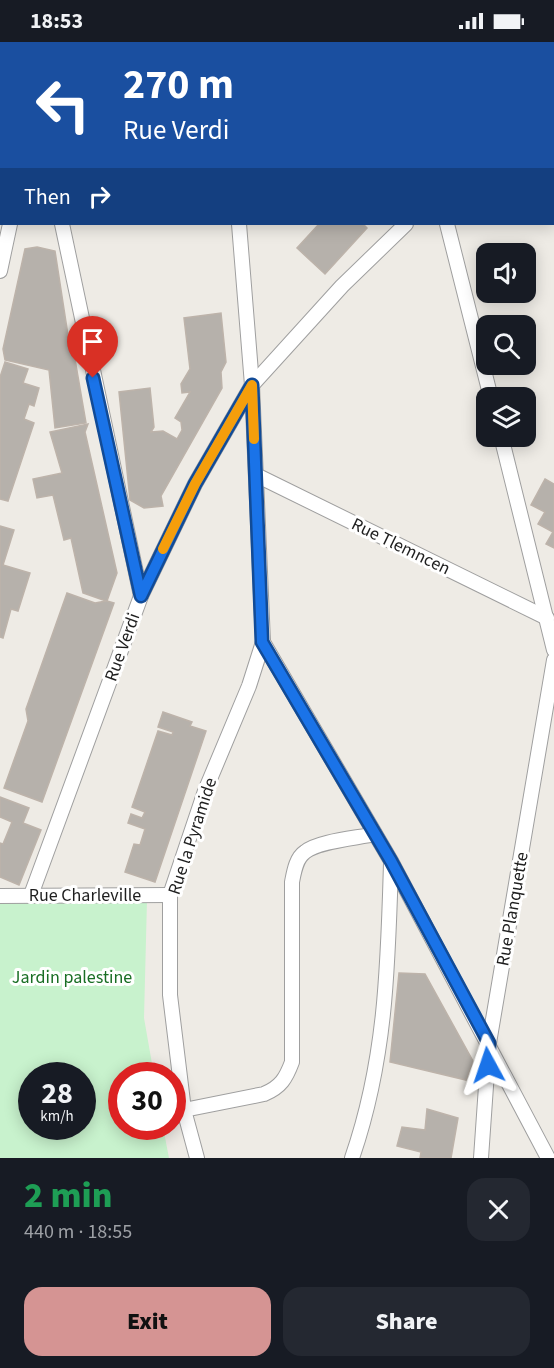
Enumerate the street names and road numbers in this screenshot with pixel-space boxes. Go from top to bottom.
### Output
street label: Rue Tlemncen [347,512,454,581]
street label: Rue Verdi [99,610,146,685]
street label: Rue la Pyramide [162,774,223,898]
street label: Rue Planquette [490,850,535,968]
street label: Rue Charleville [29,883,141,908]

